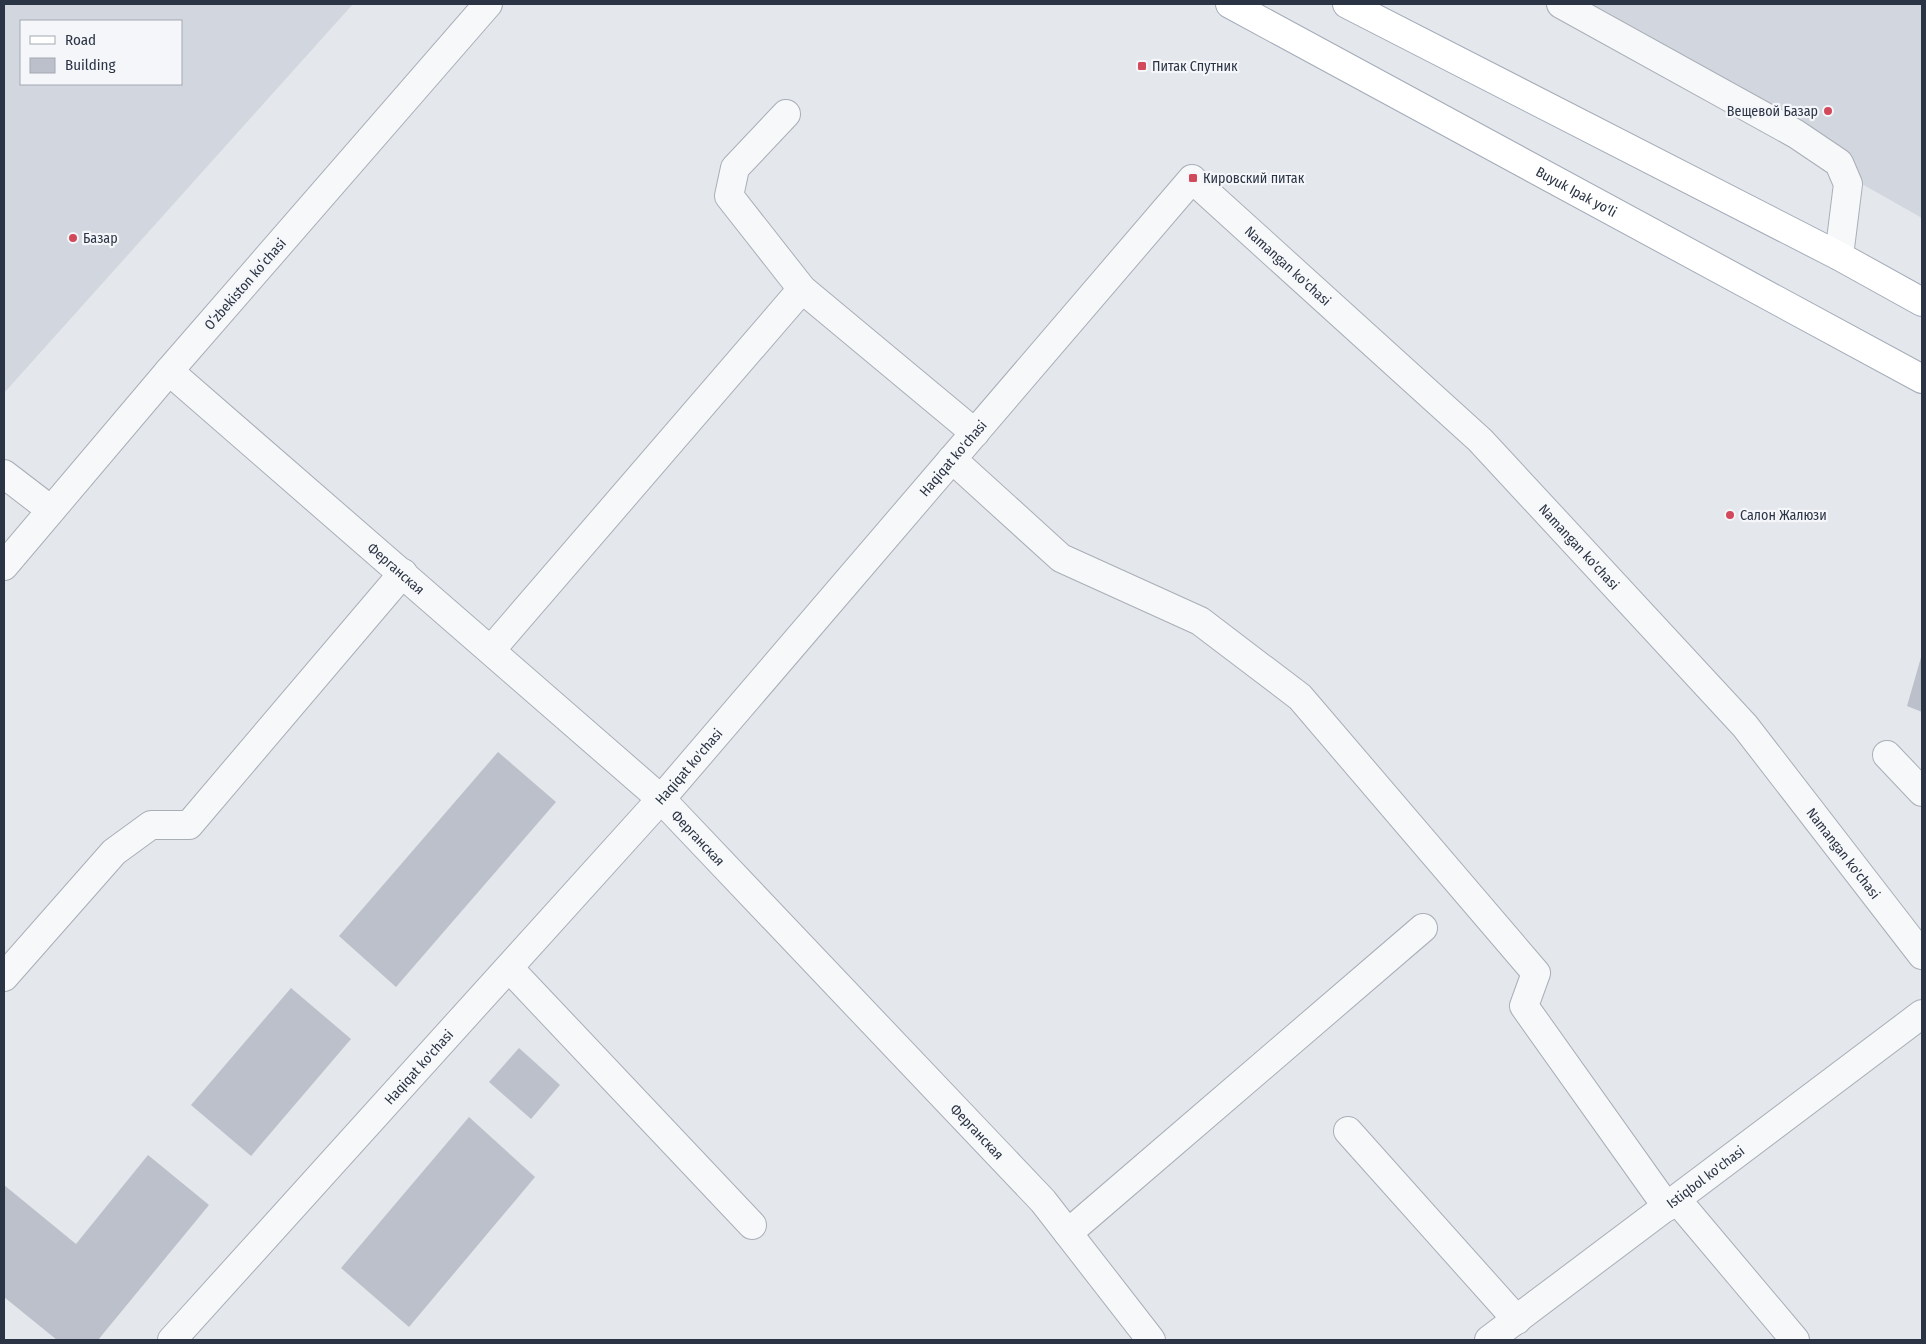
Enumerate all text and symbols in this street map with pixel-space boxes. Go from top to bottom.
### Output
legend [20,20,182,85]
text: Road [65,31,96,49]
text: Building [65,56,116,74]
place label: Питак Спутник [1152,58,1238,75]
marker: Питак Спутник [1136,60,1148,72]
place label: Вещевой Базар [1727,103,1818,120]
marker: Вещевой Базар [1822,105,1834,117]
street label: Buyuk Ipak yo'li [1533,163,1620,221]
place label: Кировский питак [1203,170,1305,187]
marker: Кировский питак [1187,172,1199,184]
street label: Namangan ko'chasi [1241,223,1334,310]
place label: Базар [83,230,118,247]
marker: Базар [67,232,79,244]
street label: Oʻzbekiston koʻchasi [201,235,290,334]
street label: Haqiqat ko'chasi [916,417,991,500]
street label: Namangan ko'chasi [1535,501,1622,594]
place label: Салон Жалюзи [1740,507,1827,524]
marker: Салон Жалюзи [1724,509,1736,521]
street label: Ферганская [364,540,428,598]
street label: Haqiqat ko'chasi [652,725,726,808]
street label: Namangan ko'chasi [1803,805,1883,902]
street label: Ферганская [667,807,728,870]
street label: Haqiqat ko'chasi [381,1027,457,1108]
street label: Ферганская [946,1101,1007,1163]
street label: Istiqbol ko'chasi [1663,1143,1748,1212]

